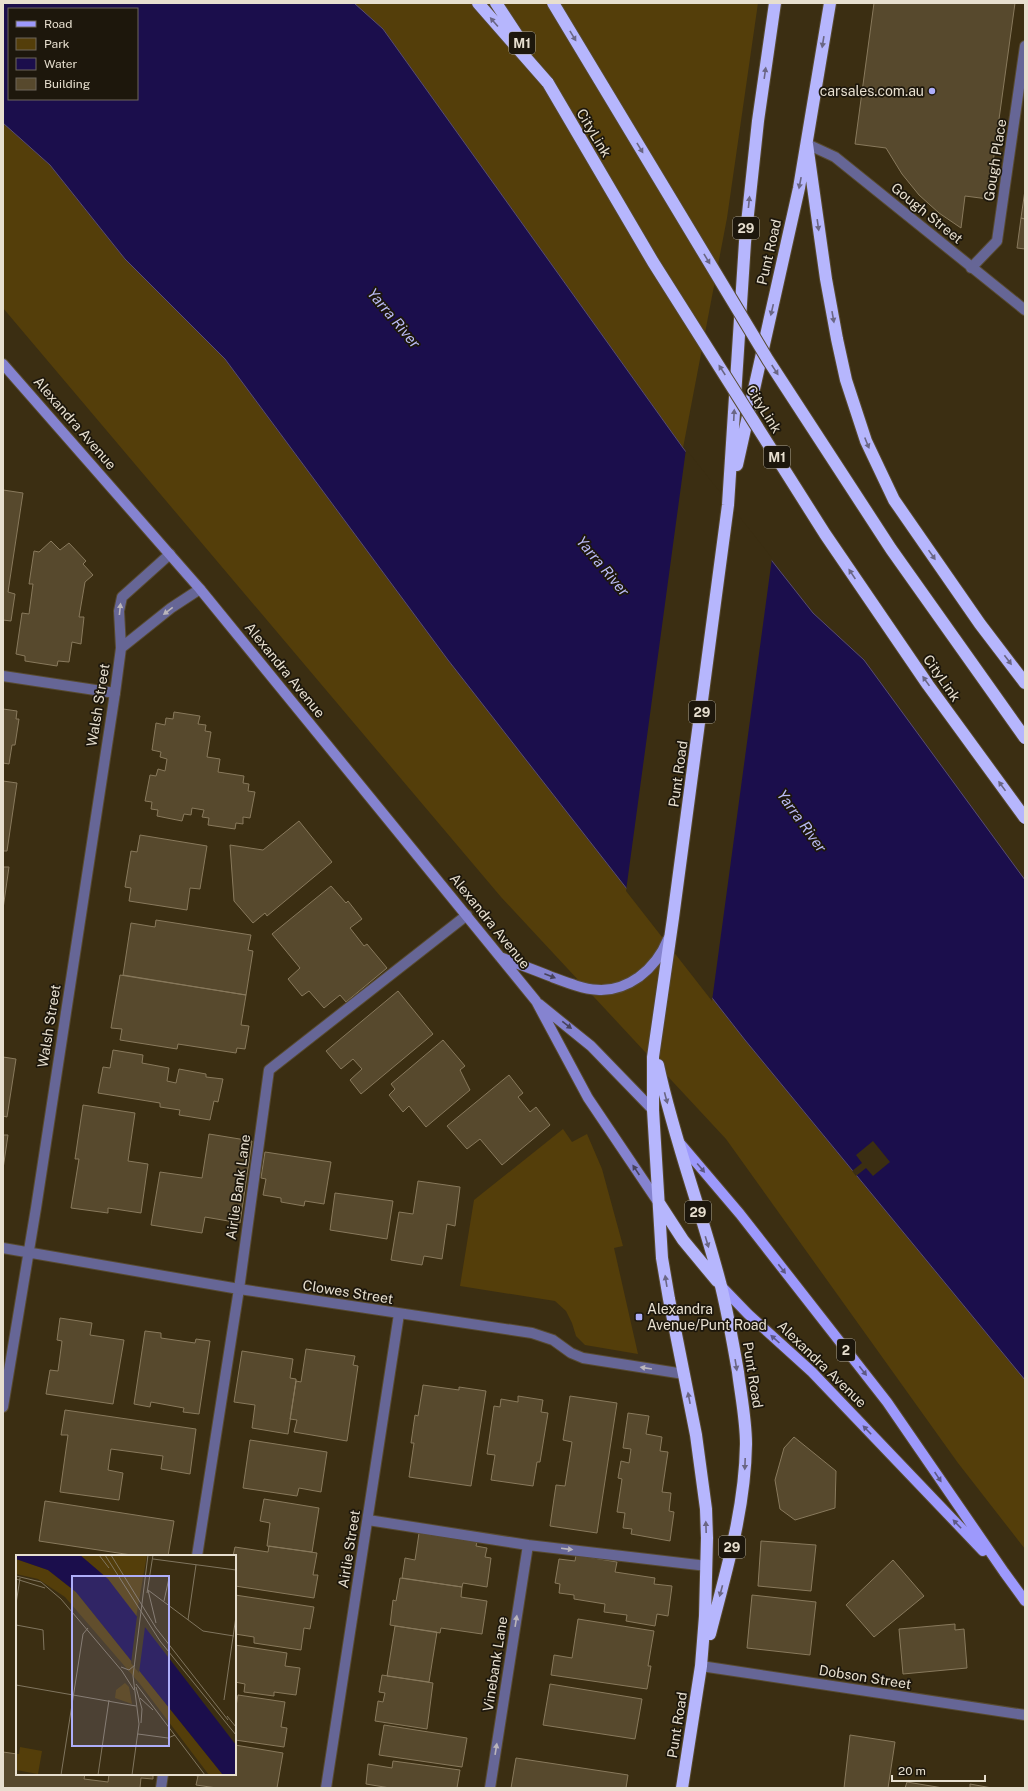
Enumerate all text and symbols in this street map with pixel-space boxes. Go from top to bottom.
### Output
legend [8,8,138,100]
text: Road [44,17,72,31]
one-way arrow [490,17,499,28]
one-way arrow [569,31,577,41]
road number: M1 [509,32,535,54]
one-way arrow [820,35,826,48]
text: Park [44,37,70,51]
text: Water [44,57,78,71]
one-way arrow [762,67,768,79]
text: Building [44,77,90,91]
place label: carsales.com.au [820,83,924,99]
marker: carsales.com.au [927,86,937,96]
street label: CityLink [573,106,615,160]
street label: Gough Place [981,118,1009,202]
one-way arrow [637,142,644,154]
one-way arrow [797,177,803,189]
street label: Gough Street [888,179,966,247]
one-way arrow [745,196,752,208]
road number: 29 [733,217,759,239]
street label: Punt Road [754,218,784,286]
one-way arrow [815,218,821,231]
one-way arrow [704,253,711,265]
water label: Yarra River [364,285,424,352]
one-way arrow [768,303,774,316]
one-way arrow [831,311,837,323]
one-way arrow [771,364,778,376]
one-way arrow [718,365,726,375]
street label: Alexandra Avenue [30,373,120,473]
street label: CityLink [743,382,785,436]
one-way arrow [731,408,737,421]
one-way arrow [864,437,870,449]
road number: M1 [764,446,790,468]
water label: Yarra River [573,533,633,600]
one-way arrow [928,549,936,560]
one-way arrow [848,569,856,579]
one-way arrow [117,603,124,615]
one-way arrow [162,607,173,615]
street label: Alexandra Avenue [242,619,328,721]
street label: CityLink [920,651,964,705]
one-way arrow [1003,655,1011,665]
street label: Walsh Street [84,662,112,748]
one-way arrow [922,676,930,687]
road number: 29 [689,701,715,723]
street label: Punt Road [665,740,691,808]
one-way arrow [998,781,1006,792]
water label: Yarra River [774,787,830,856]
street label: Alexandra Avenue [447,870,533,972]
one-way arrow [544,974,556,980]
street label: Walsh Street [35,983,63,1069]
one-way arrow [561,1021,572,1030]
one-way arrow [663,1092,669,1104]
street label: Airlie Bank Lane [223,1133,253,1241]
one-way arrow [696,1163,705,1173]
one-way arrow [632,1165,640,1175]
road number: 29 [685,1201,711,1223]
one-way arrow [704,1237,710,1249]
one-way arrow [778,1264,787,1275]
one-way arrow [662,1275,668,1287]
street label: Clowes Street [302,1277,394,1307]
place label: Alexandra Avenue/Punt Road [647,1301,767,1333]
marker: Alexandra Avenue/Punt Road [634,1312,644,1322]
street label: Alexandra Avenue [774,1317,870,1411]
one-way arrow [770,1334,780,1343]
road number: 2 [837,1339,855,1361]
street label: Punt Road [740,1341,766,1409]
one-way arrow [734,1359,740,1371]
one-way arrow [639,1365,652,1371]
one-way arrow [859,1366,867,1377]
one-way arrow [686,1392,692,1404]
one-way arrow [863,1425,872,1435]
one-way arrow [742,1458,748,1471]
one-way arrow [935,1471,942,1483]
street label: Airlie Street [335,1509,363,1589]
one-way arrow [953,1519,962,1529]
one-way arrow [703,1521,710,1533]
road number: 29 [719,1536,745,1558]
one-way arrow [561,1546,573,1552]
inset map [16,1555,236,1775]
one-way arrow [718,1586,724,1598]
street label: Vinebank Lane [480,1615,510,1713]
one-way arrow [513,1615,519,1627]
street label: Dobson Street [818,1662,912,1692]
street label: Punt Road [664,1691,690,1759]
one-way arrow [493,1743,499,1756]
scale bar [892,1757,985,1783]
text: 20 m [898,1764,926,1778]

